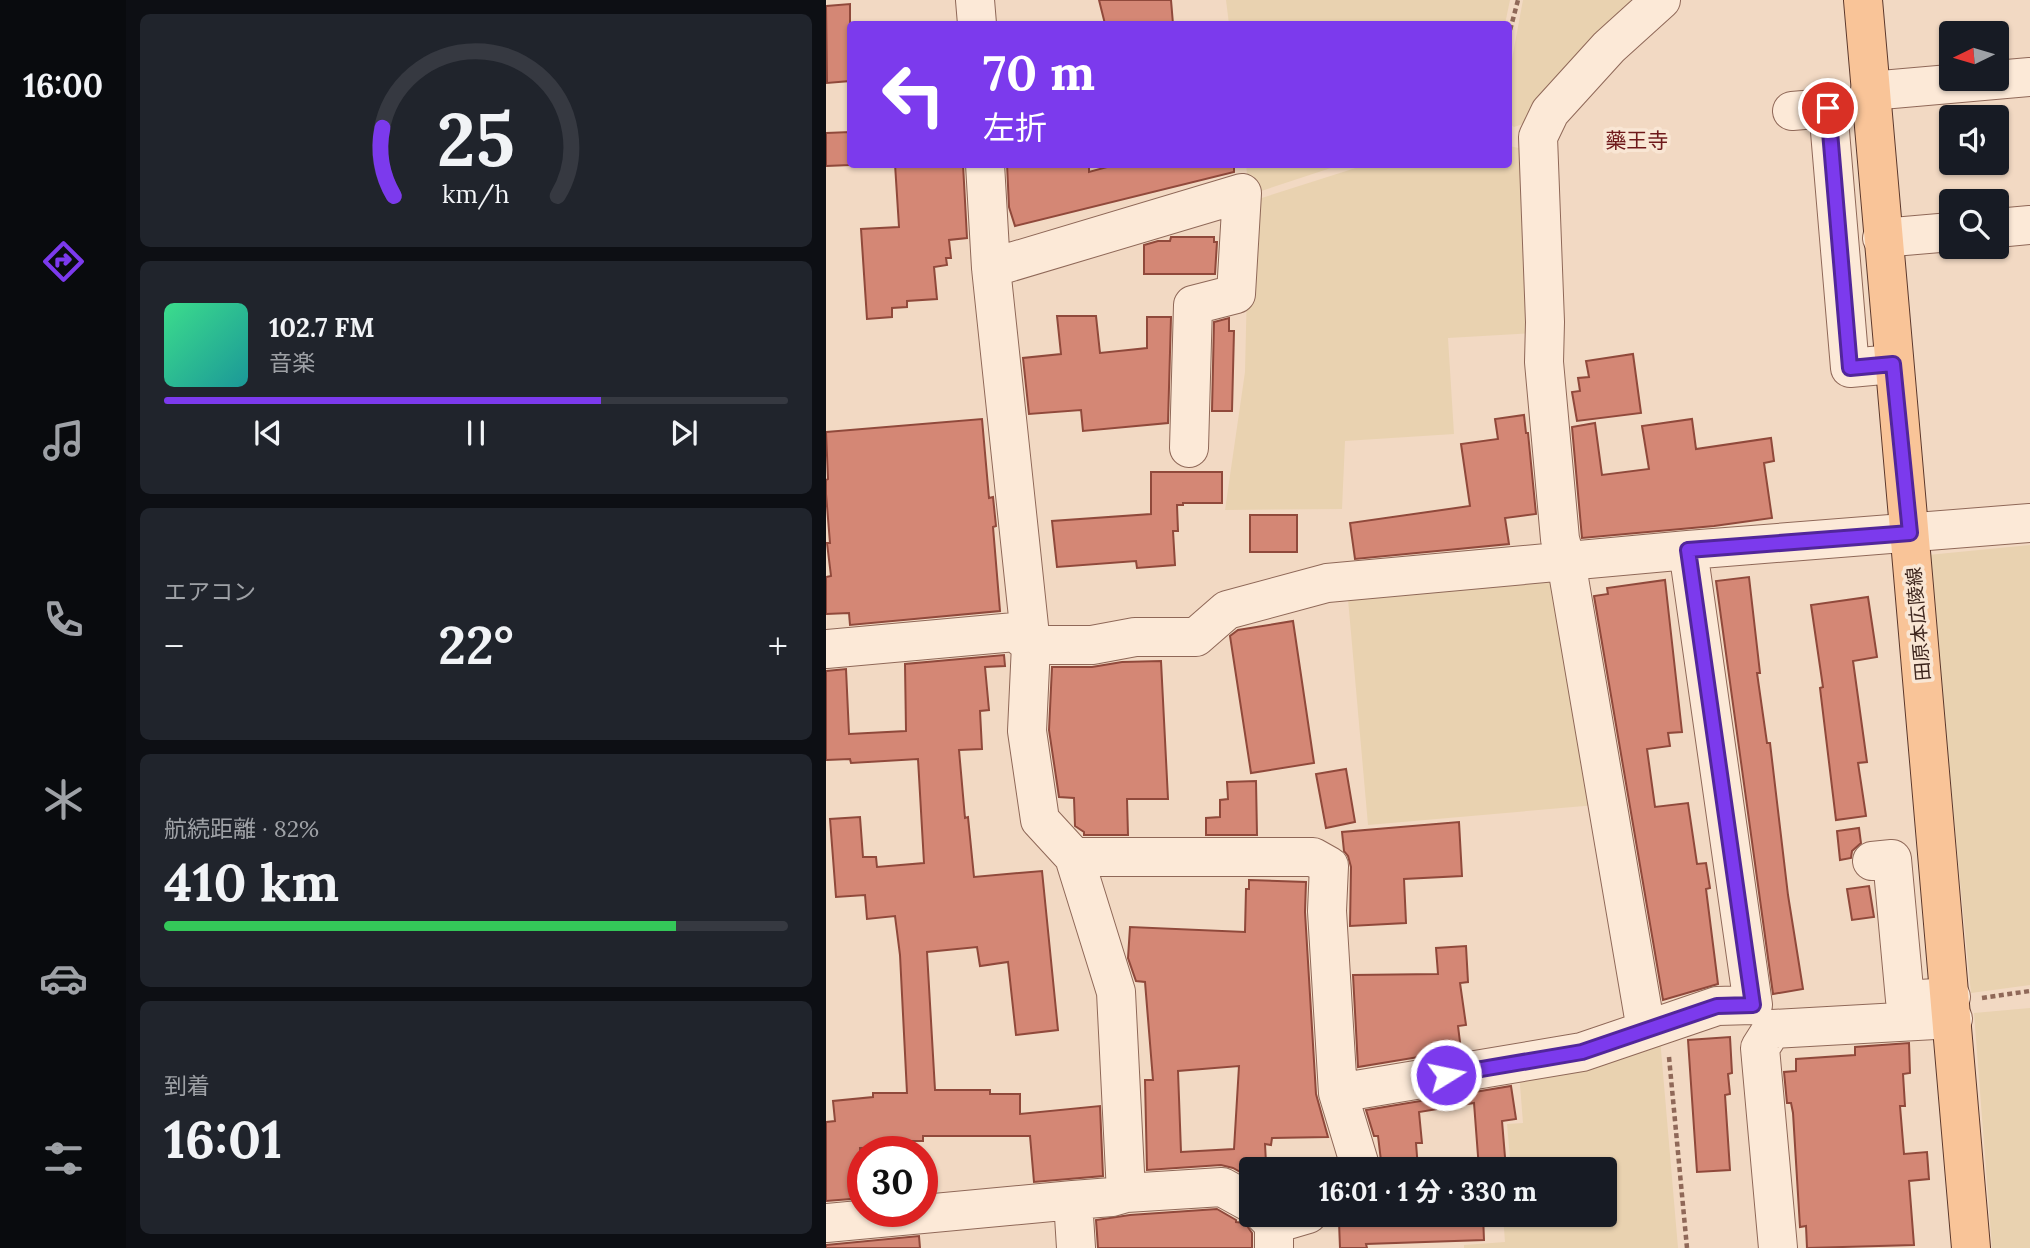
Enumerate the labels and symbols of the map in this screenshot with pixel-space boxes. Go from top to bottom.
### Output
north arrow [1939,21,2009,91]
pin [1798,78,1858,138]
district label: 藥王寺 [1606,127,1669,154]
street label: 田原本広陵線 [1901,566,1935,682]
position arrow [1409,1038,1483,1112]
speed limit sign: 30 [847,1136,938,1227]

